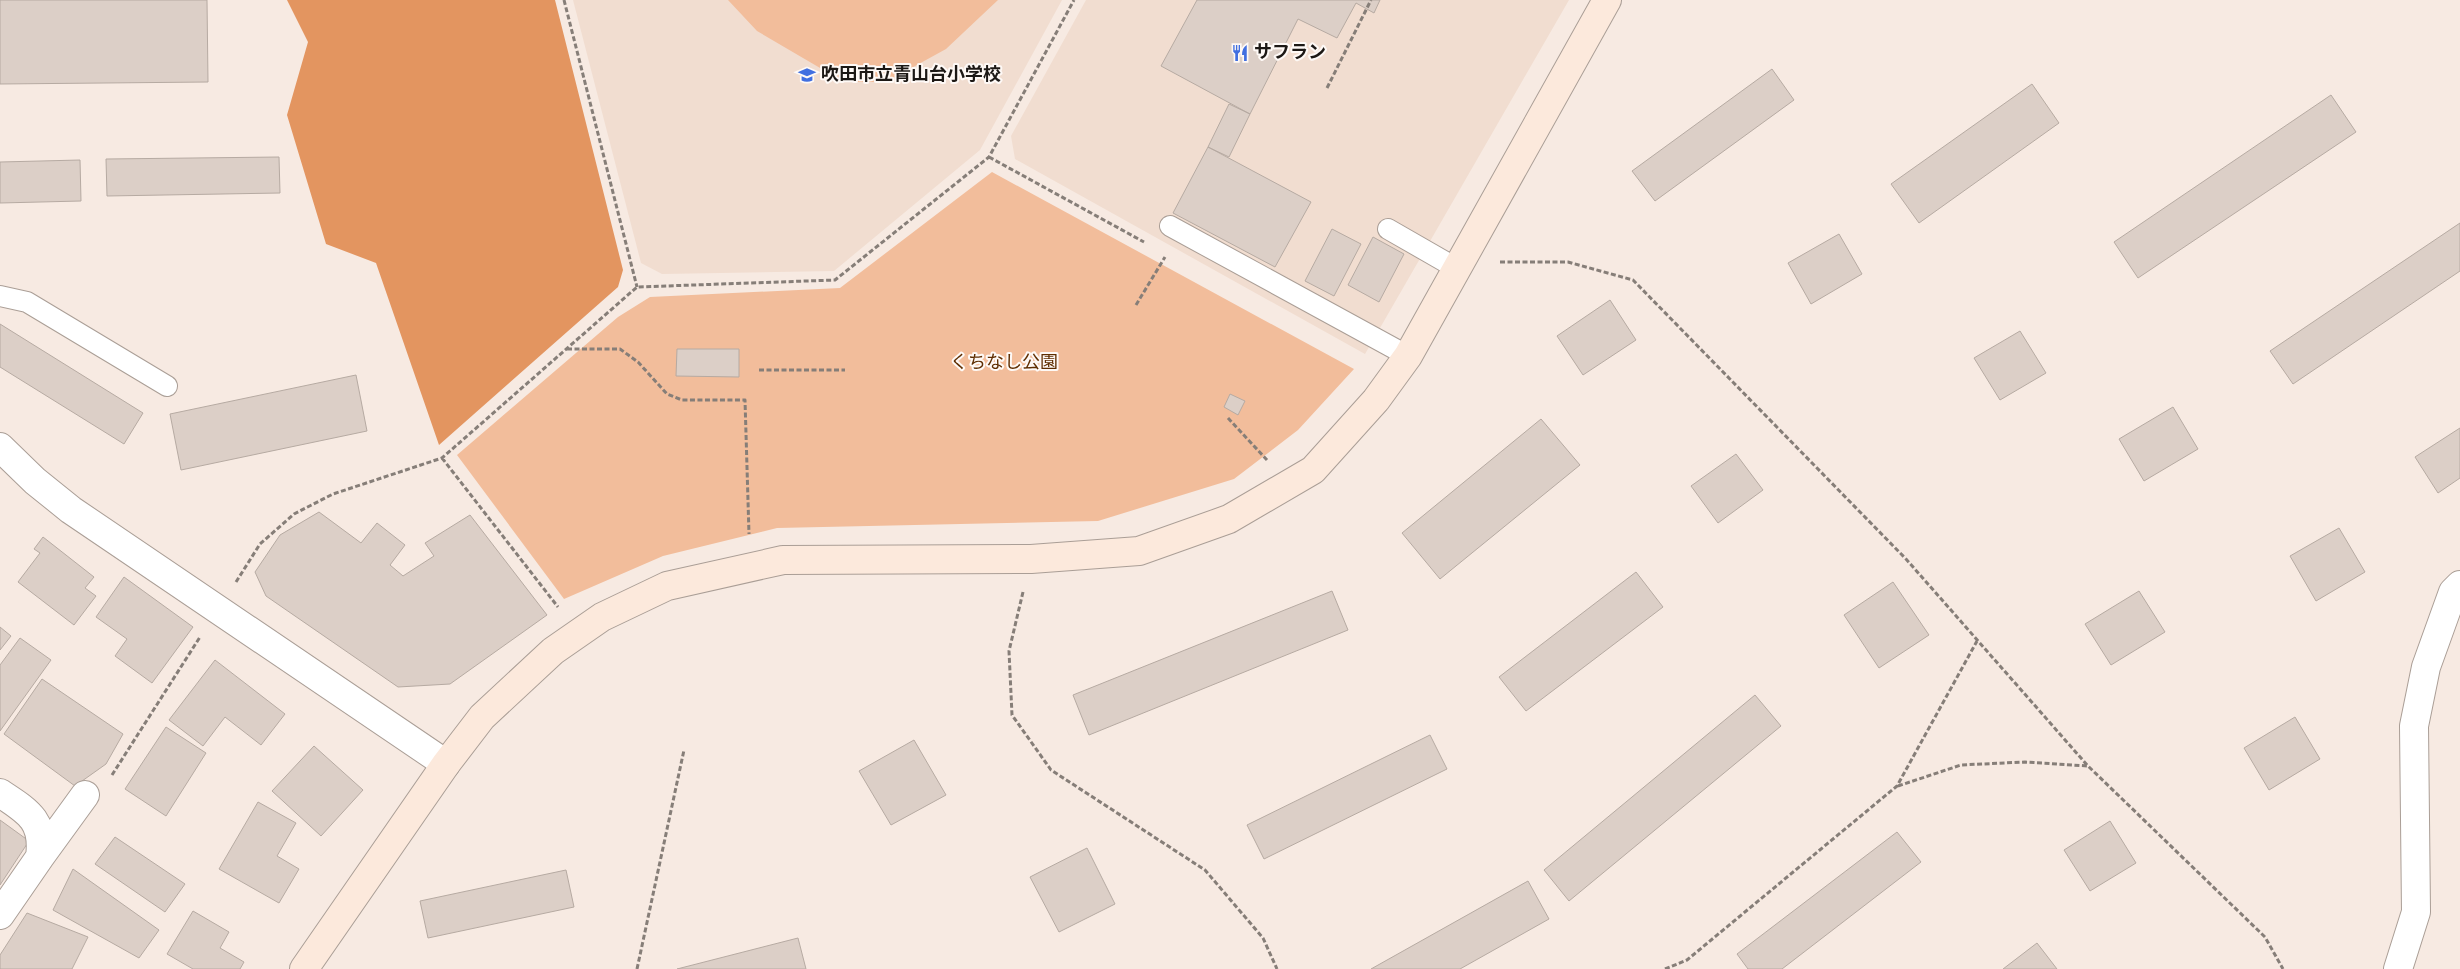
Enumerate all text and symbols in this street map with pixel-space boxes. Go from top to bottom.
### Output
place label: サフラン [1254,42,1326,65]
restaurant icon: サフラン [1230,43,1250,63]
place label: 吹田市立青山台小学校 [821,64,1001,87]
school or university icon: 吹田市立青山台小学校 [797,65,817,85]
park label: くちなし公園 [950,352,1058,375]

